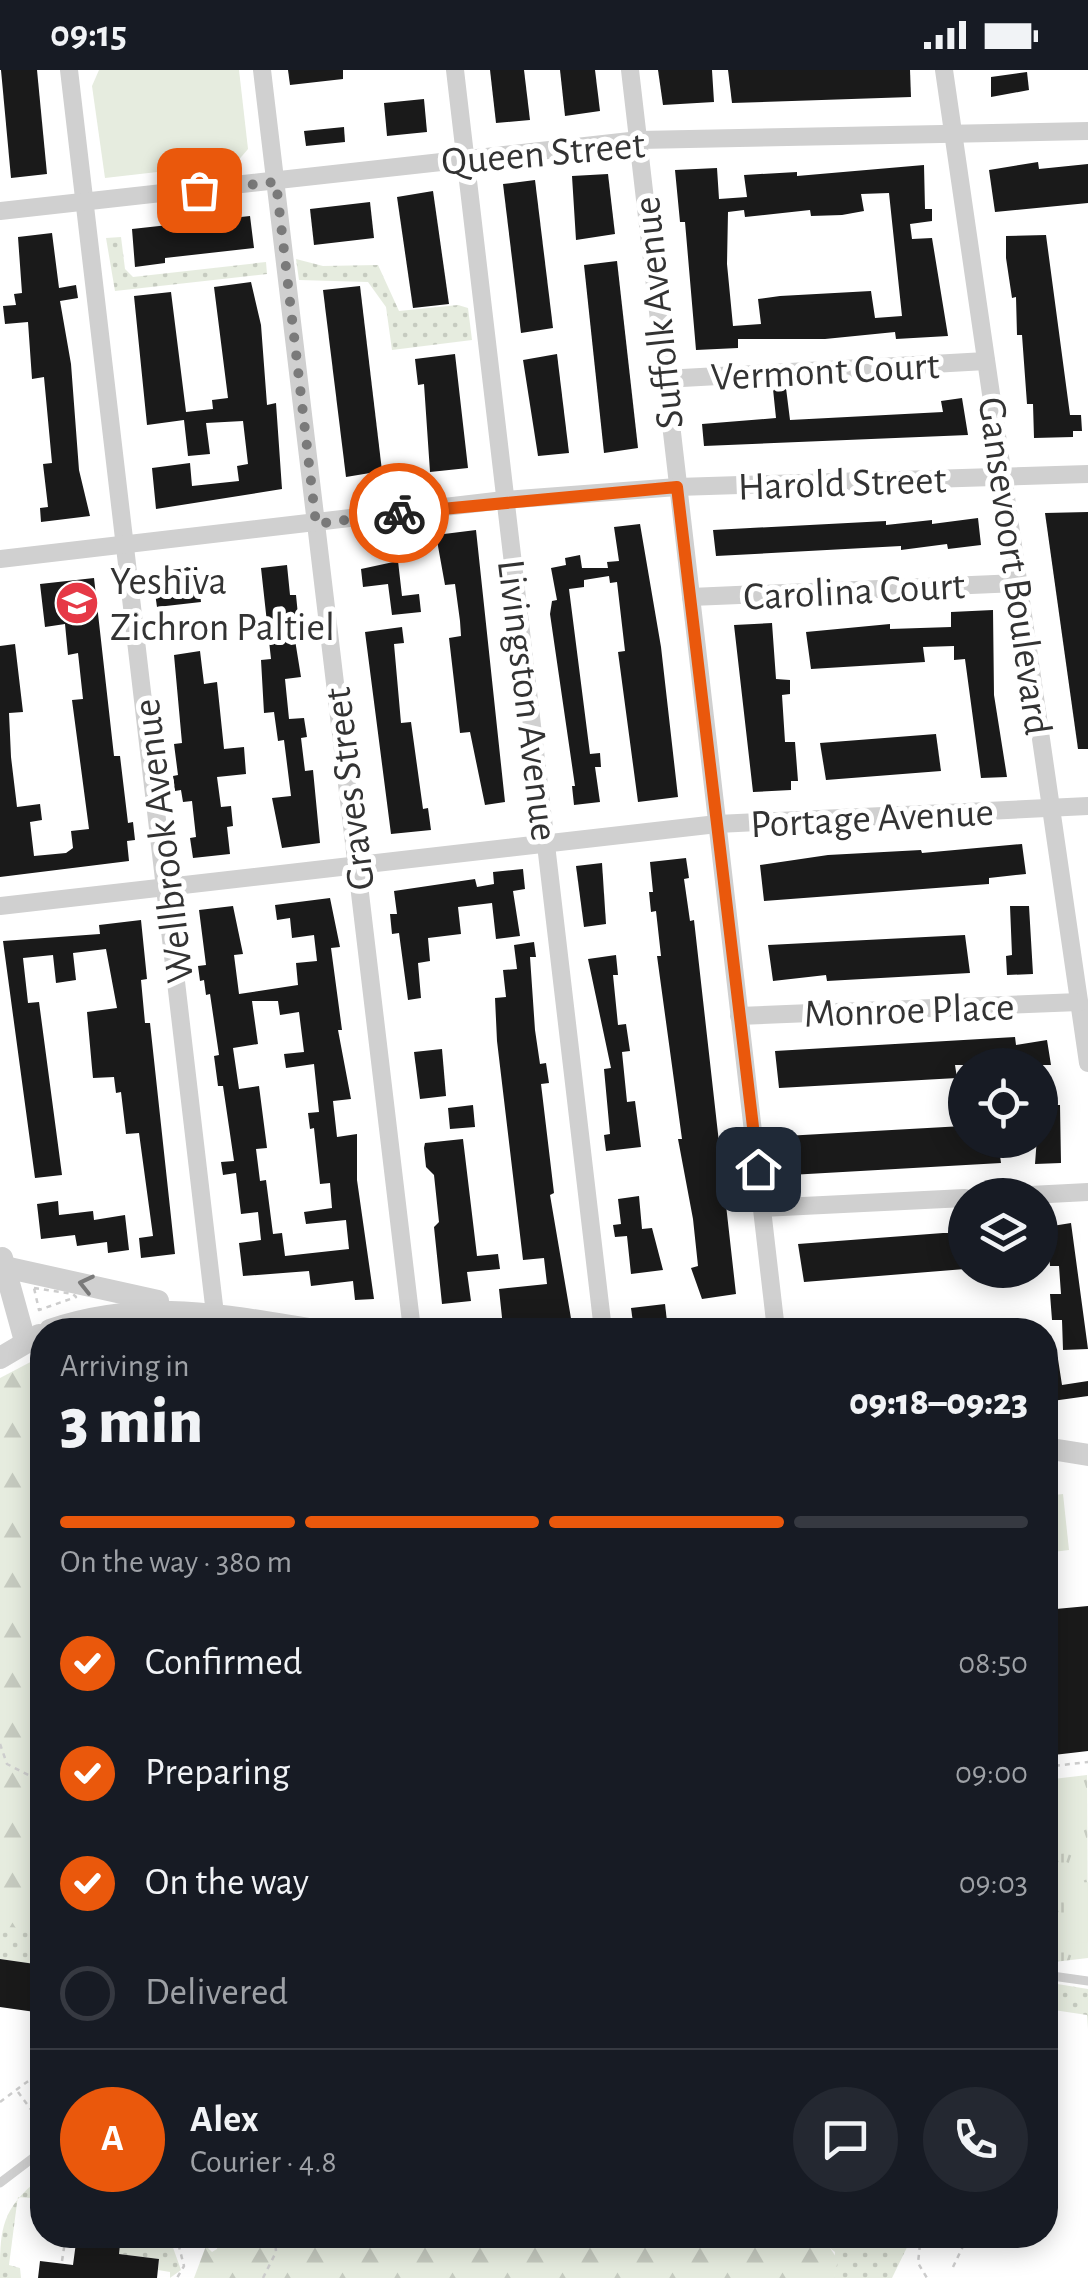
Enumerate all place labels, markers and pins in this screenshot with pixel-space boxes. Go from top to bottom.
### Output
pin [157,148,242,233]
place label: Yeshiva Zichron Paltiel [110,562,335,648]
school or university icon: Yeshiva Zichron Paltiel [54,580,100,626]
pin [716,1127,801,1212]

